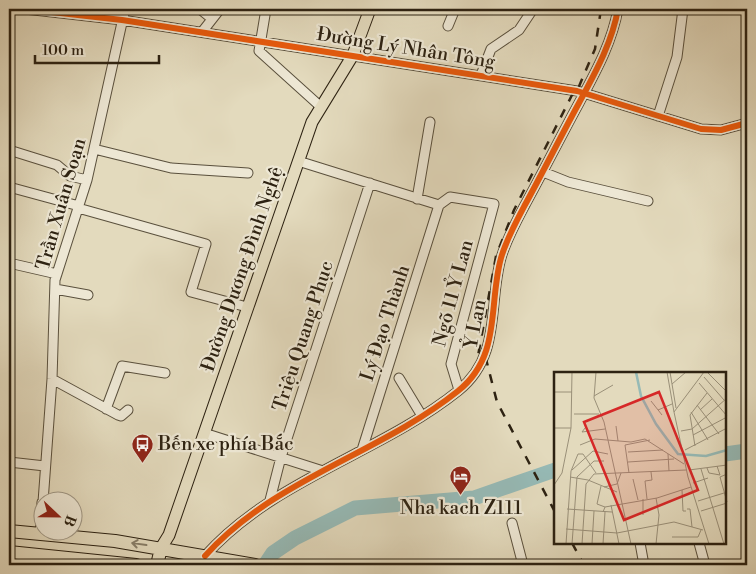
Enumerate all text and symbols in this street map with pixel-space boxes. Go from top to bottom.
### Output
street label: Đường Lý Nhân Tông [315,22,497,74]
scale bar [35,32,159,64]
text: 100 m [42,41,84,60]
street label: Trần Xuân Soạn [31,135,91,273]
street label: Đường Dương Đình Nghệ [196,163,288,375]
street label: Ngõ 11 Ỷ Lan [428,237,478,349]
street label: Triệu Quang Phục [267,258,339,414]
street label: Lý Đạo Thành [355,262,415,384]
street label: Ỷ Lan [459,297,491,351]
inset map [554,372,726,544]
bus stop icon: Bến xe phía Bắc [130,432,154,463]
place label: Bến xe phía Bắc [157,432,294,456]
hotel icon: Nha kach Z111 [449,465,473,496]
north arrow [32,492,82,542]
place label: Nha kach Z111 [400,496,522,520]
text: B [59,512,79,529]
one-way arrow [131,539,147,549]

